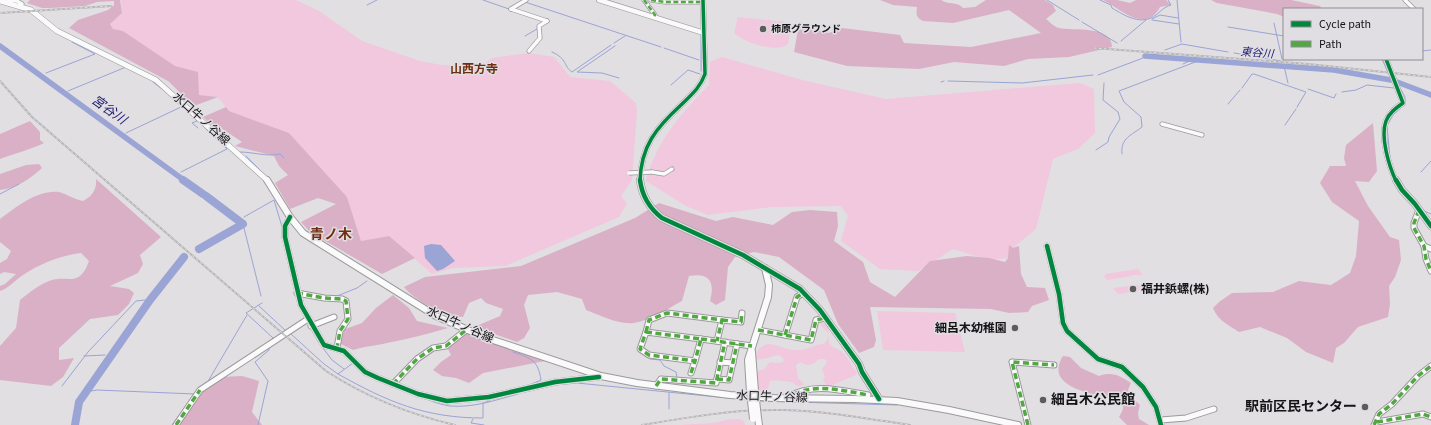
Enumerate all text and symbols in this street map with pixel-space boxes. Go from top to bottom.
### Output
legend [1283,8,1423,60]
text: Cycle path [1319,16,1371,33]
place label: 柿原グラウンド [771,22,841,36]
marker: 柿原グラウンド [758,24,768,34]
text: Path [1319,36,1342,53]
water label: 東谷川 [1240,44,1275,62]
district label: 山西方寺 [450,61,498,78]
street label: 水口牛ノ谷線 [169,89,233,149]
water label: 宮谷川 [88,91,132,130]
district label: 青ノ木 [310,225,352,245]
place label: 福井鋲螺(株) [1141,281,1209,298]
marker: 福井鋲螺(株) [1128,284,1138,294]
street label: 水口牛ノ谷線 [424,303,496,347]
place label: 細呂木幼稚園 [935,320,1007,337]
marker: 細呂木幼稚園 [1010,323,1020,333]
street label: 水口牛ノ谷線 [736,387,808,407]
place label: 細呂木公民館 [1051,390,1135,410]
marker: 細呂木公民館 [1038,395,1048,405]
place label: 駅前区民センター [1245,397,1357,417]
marker: 駅前区民センター [1360,402,1370,412]

